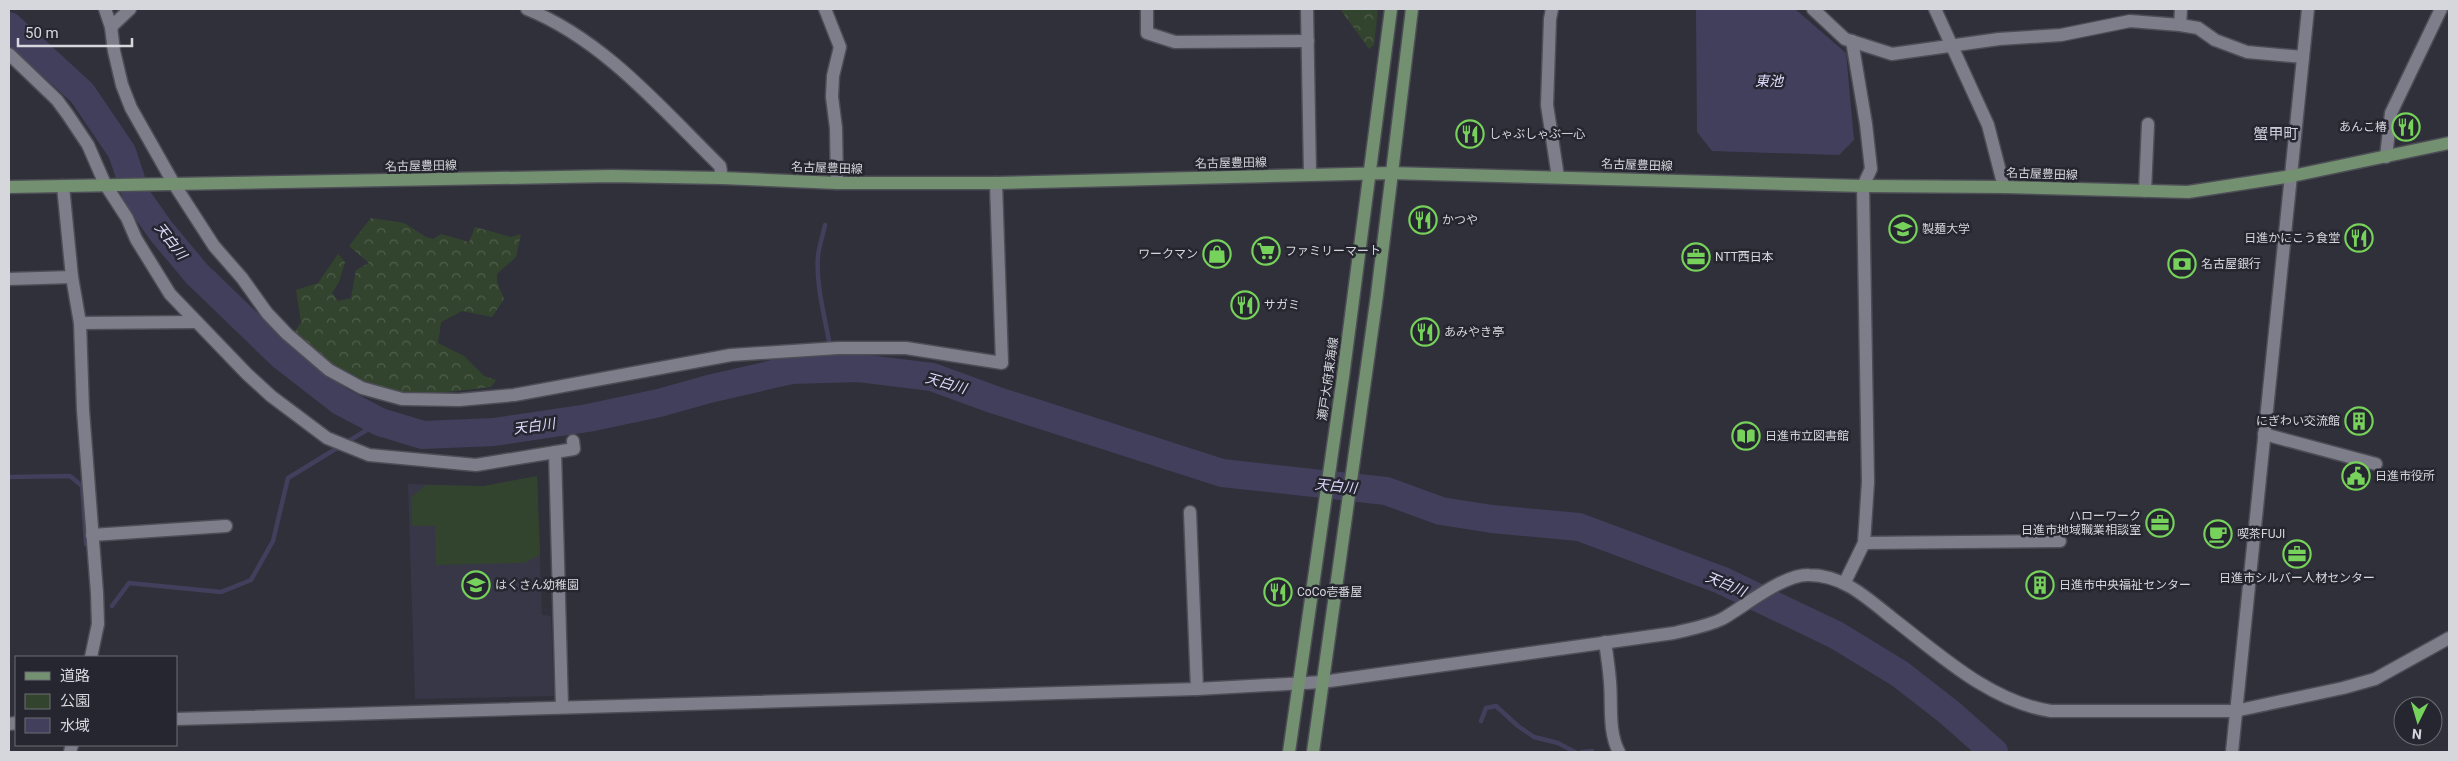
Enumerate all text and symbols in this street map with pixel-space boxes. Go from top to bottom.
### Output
scale bar [18,15,131,47]
text: 50 m [25,24,59,42]
water label: 東池 [1755,73,1785,89]
restaurant icon: あんこ椿 [2391,112,2421,142]
restaurant icon: しゃぶしゃぶ一心 [1455,119,1485,149]
place label: あんこ椿 [2339,120,2387,134]
district label: 蟹甲町 [2253,125,2299,143]
place label: しゃぶしゃぶ一心 [1489,127,1585,141]
street label: 名古屋豊田線 [1195,155,1267,171]
street label: 名古屋豊田線 [1601,157,1673,173]
street label: 名古屋豊田線 [385,158,457,174]
street label: 名古屋豊田線 [791,160,863,176]
street label: 名古屋豊田線 [2006,166,2078,182]
restaurant icon: かつや [1408,205,1438,235]
place label: かつや [1442,213,1478,227]
school or university icon: 製麺大学 [1888,214,1918,244]
water label: 天白川 [152,220,191,264]
place label: 製麺大学 [1922,222,1970,236]
restaurant icon: 日進かにこう食堂 [2344,223,2374,253]
place label: 日進かにこう食堂 [2244,231,2340,245]
supermarket icon: ファミリーマート [1251,236,1281,266]
shop icon: ワークマン [1202,239,1232,269]
office icon: NTT西日本 [1681,242,1711,272]
place label: ファミリーマート [1285,244,1381,258]
place label: ワークマン [1138,247,1198,261]
bank icon: 名古屋銀行 [2167,249,2197,279]
place label: NTT西日本 [1715,250,1774,264]
place label: 名古屋銀行 [2201,257,2261,271]
restaurant icon: サガミ [1230,290,1260,320]
place label: サガミ [1264,298,1300,312]
restaurant icon: あみやき亭 [1410,317,1440,347]
place label: あみやき亭 [1444,325,1504,339]
street label: 瀬戸大府東海線 [1315,336,1341,422]
water label: 天白川 [924,370,970,397]
building icon: にぎわい交流館 [2344,406,2374,436]
place label: にぎわい交流館 [2256,414,2340,428]
water label: 天白川 [512,415,558,437]
library icon: 日進市立図書館 [1731,421,1761,451]
place label: 日進市立図書館 [1765,429,1849,443]
public building icon: 日進市役所 [2341,461,2371,491]
place label: 日進市役所 [2375,469,2435,483]
water label: 天白川 [1314,476,1360,496]
office icon: ハローワーク 日進市地域職業相談室 [2145,508,2175,538]
place label: ハローワーク 日進市地域職業相談室 [2021,509,2141,537]
cafe icon: 喫茶FUJI [2203,519,2233,549]
place label: 喫茶FUJI [2237,527,2285,541]
office icon: 日進市シルバー人材センター [2282,539,2312,569]
water label: 天白川 [1704,568,1750,600]
school or university icon: はくさん幼稚園 [461,570,491,600]
building icon: 日進市中央福祉センター [2025,570,2055,600]
place label: 日進市シルバー人材センター [2219,571,2375,585]
restaurant icon: CoCo壱番屋 [1263,577,1293,607]
place label: はくさん幼稚園 [495,578,579,592]
place label: 日進市中央福祉センター [2059,578,2191,592]
place label: CoCo壱番屋 [1297,585,1362,599]
legend [15,656,178,746]
text: 道路 [60,667,90,685]
text: 公園 [60,692,90,710]
north arrow [2393,696,2443,746]
text: 水域 [60,717,90,735]
text: N [2411,726,2422,742]

